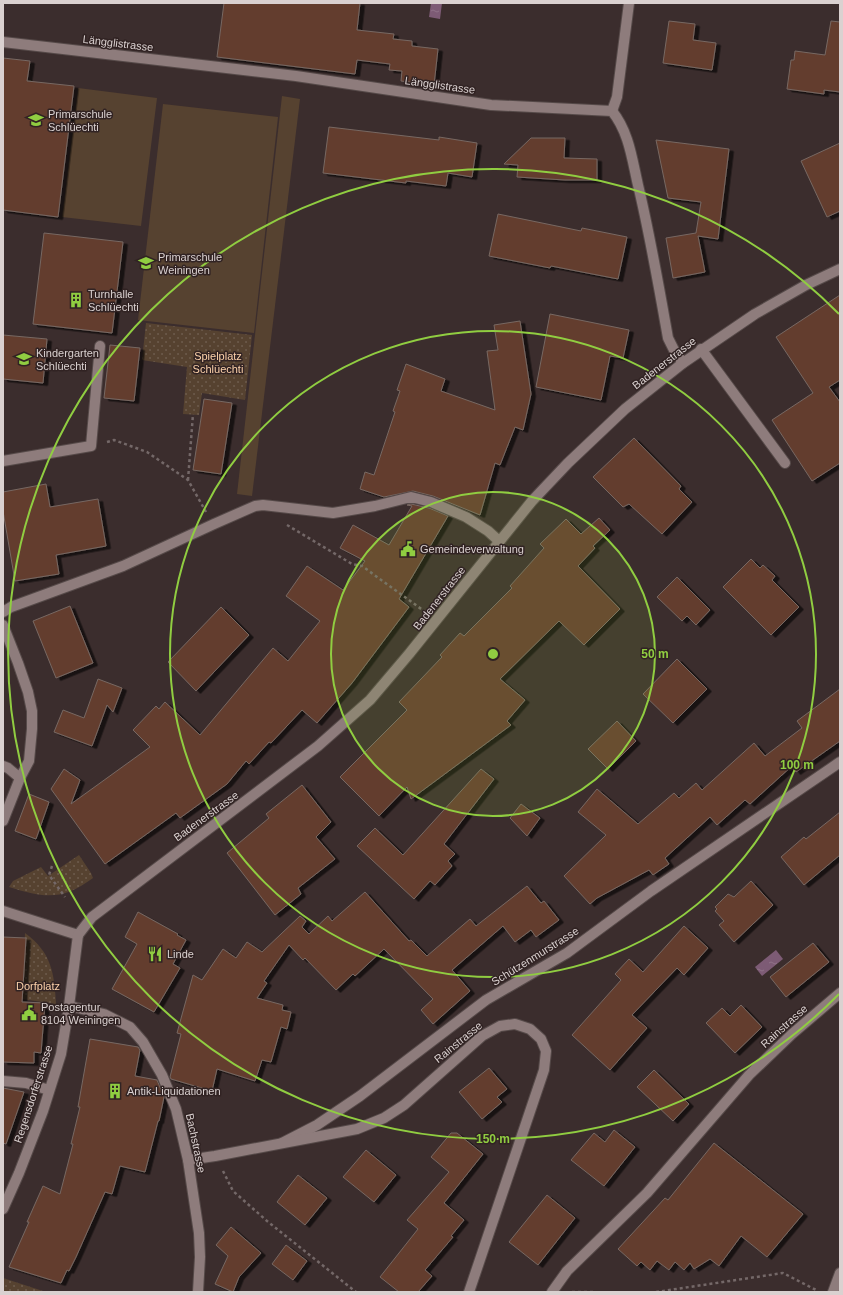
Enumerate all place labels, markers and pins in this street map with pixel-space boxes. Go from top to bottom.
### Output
place label: Primarschule Schlüechti [48,108,112,133]
school or university icon: Primarschule Schlüechti [27,111,45,129]
place label: Primarschule Weiningen [158,251,222,276]
school or university icon: Primarschule Weiningen [137,254,155,272]
place label: Turnhalle Schlüechti [88,288,139,313]
building icon: Turnhalle Schlüechti [67,291,85,309]
place label: Kindergarten Schlüechti [36,347,99,372]
school or university icon: Kindergarten Schlüechti [15,350,33,368]
public building icon: Gemeindeverwaltung [399,540,417,558]
place label: Gemeindeverwaltung [420,543,524,555]
centre of rings [486,647,500,661]
restaurant icon: Linde [146,945,164,963]
place label: Linde [167,948,194,960]
place label: Postagentur 8104 Weiningen [41,1001,120,1026]
public building icon: Postagentur 8104 Weiningen [20,1004,38,1022]
building icon: Antik-Liquidationen [106,1082,124,1100]
place label: Antik-Liquidationen [127,1085,221,1097]

